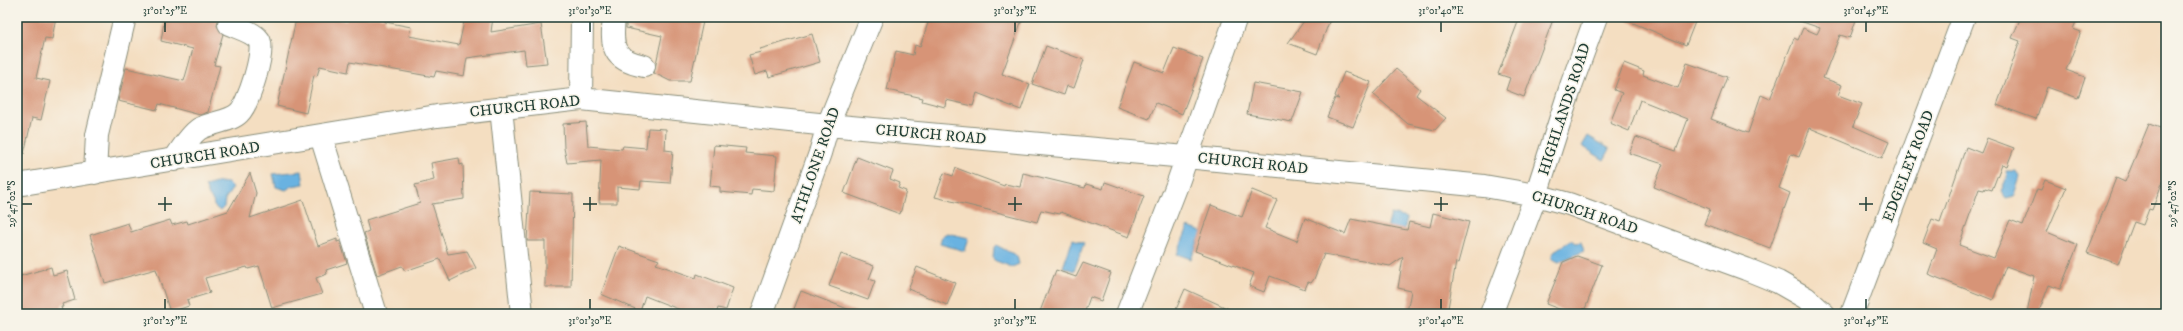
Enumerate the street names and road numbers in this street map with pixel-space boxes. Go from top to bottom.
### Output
street label: HIGHLANDS ROAD [1534,41,1595,178]
street label: CHURCH ROAD [469,91,581,122]
street label: ATHLONE ROAD [787,105,844,226]
street label: EDGELEY ROAD [1878,108,1938,225]
street label: CHURCH ROAD [875,120,987,149]
street label: CHURCH ROAD [149,137,261,174]
street label: CHURCH ROAD [1197,148,1309,179]
street label: CHURCH ROAD [1529,186,1641,239]

